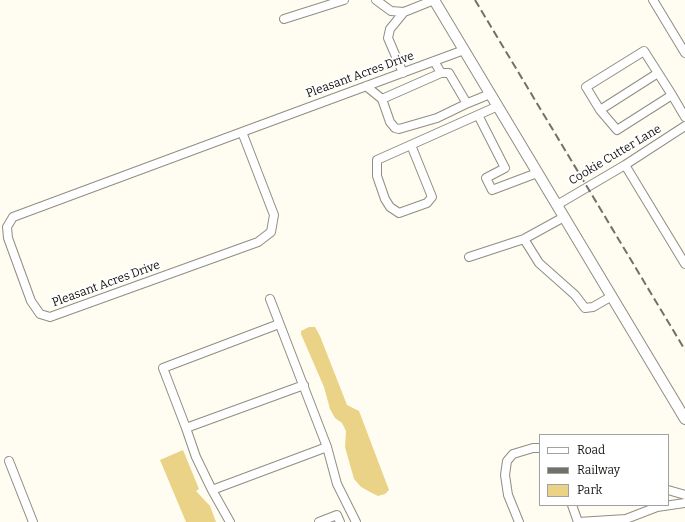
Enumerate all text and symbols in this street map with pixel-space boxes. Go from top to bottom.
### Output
street label: Pleasant Acres Drive [304,49,416,101]
street label: Cookie Cutter Lane [566,122,664,188]
street label: Pleasant Acres Drive [50,258,162,310]
legend [539,434,669,506]
text: Road [577,443,605,457]
text: Railway [577,463,620,477]
text: Park [577,483,602,497]

